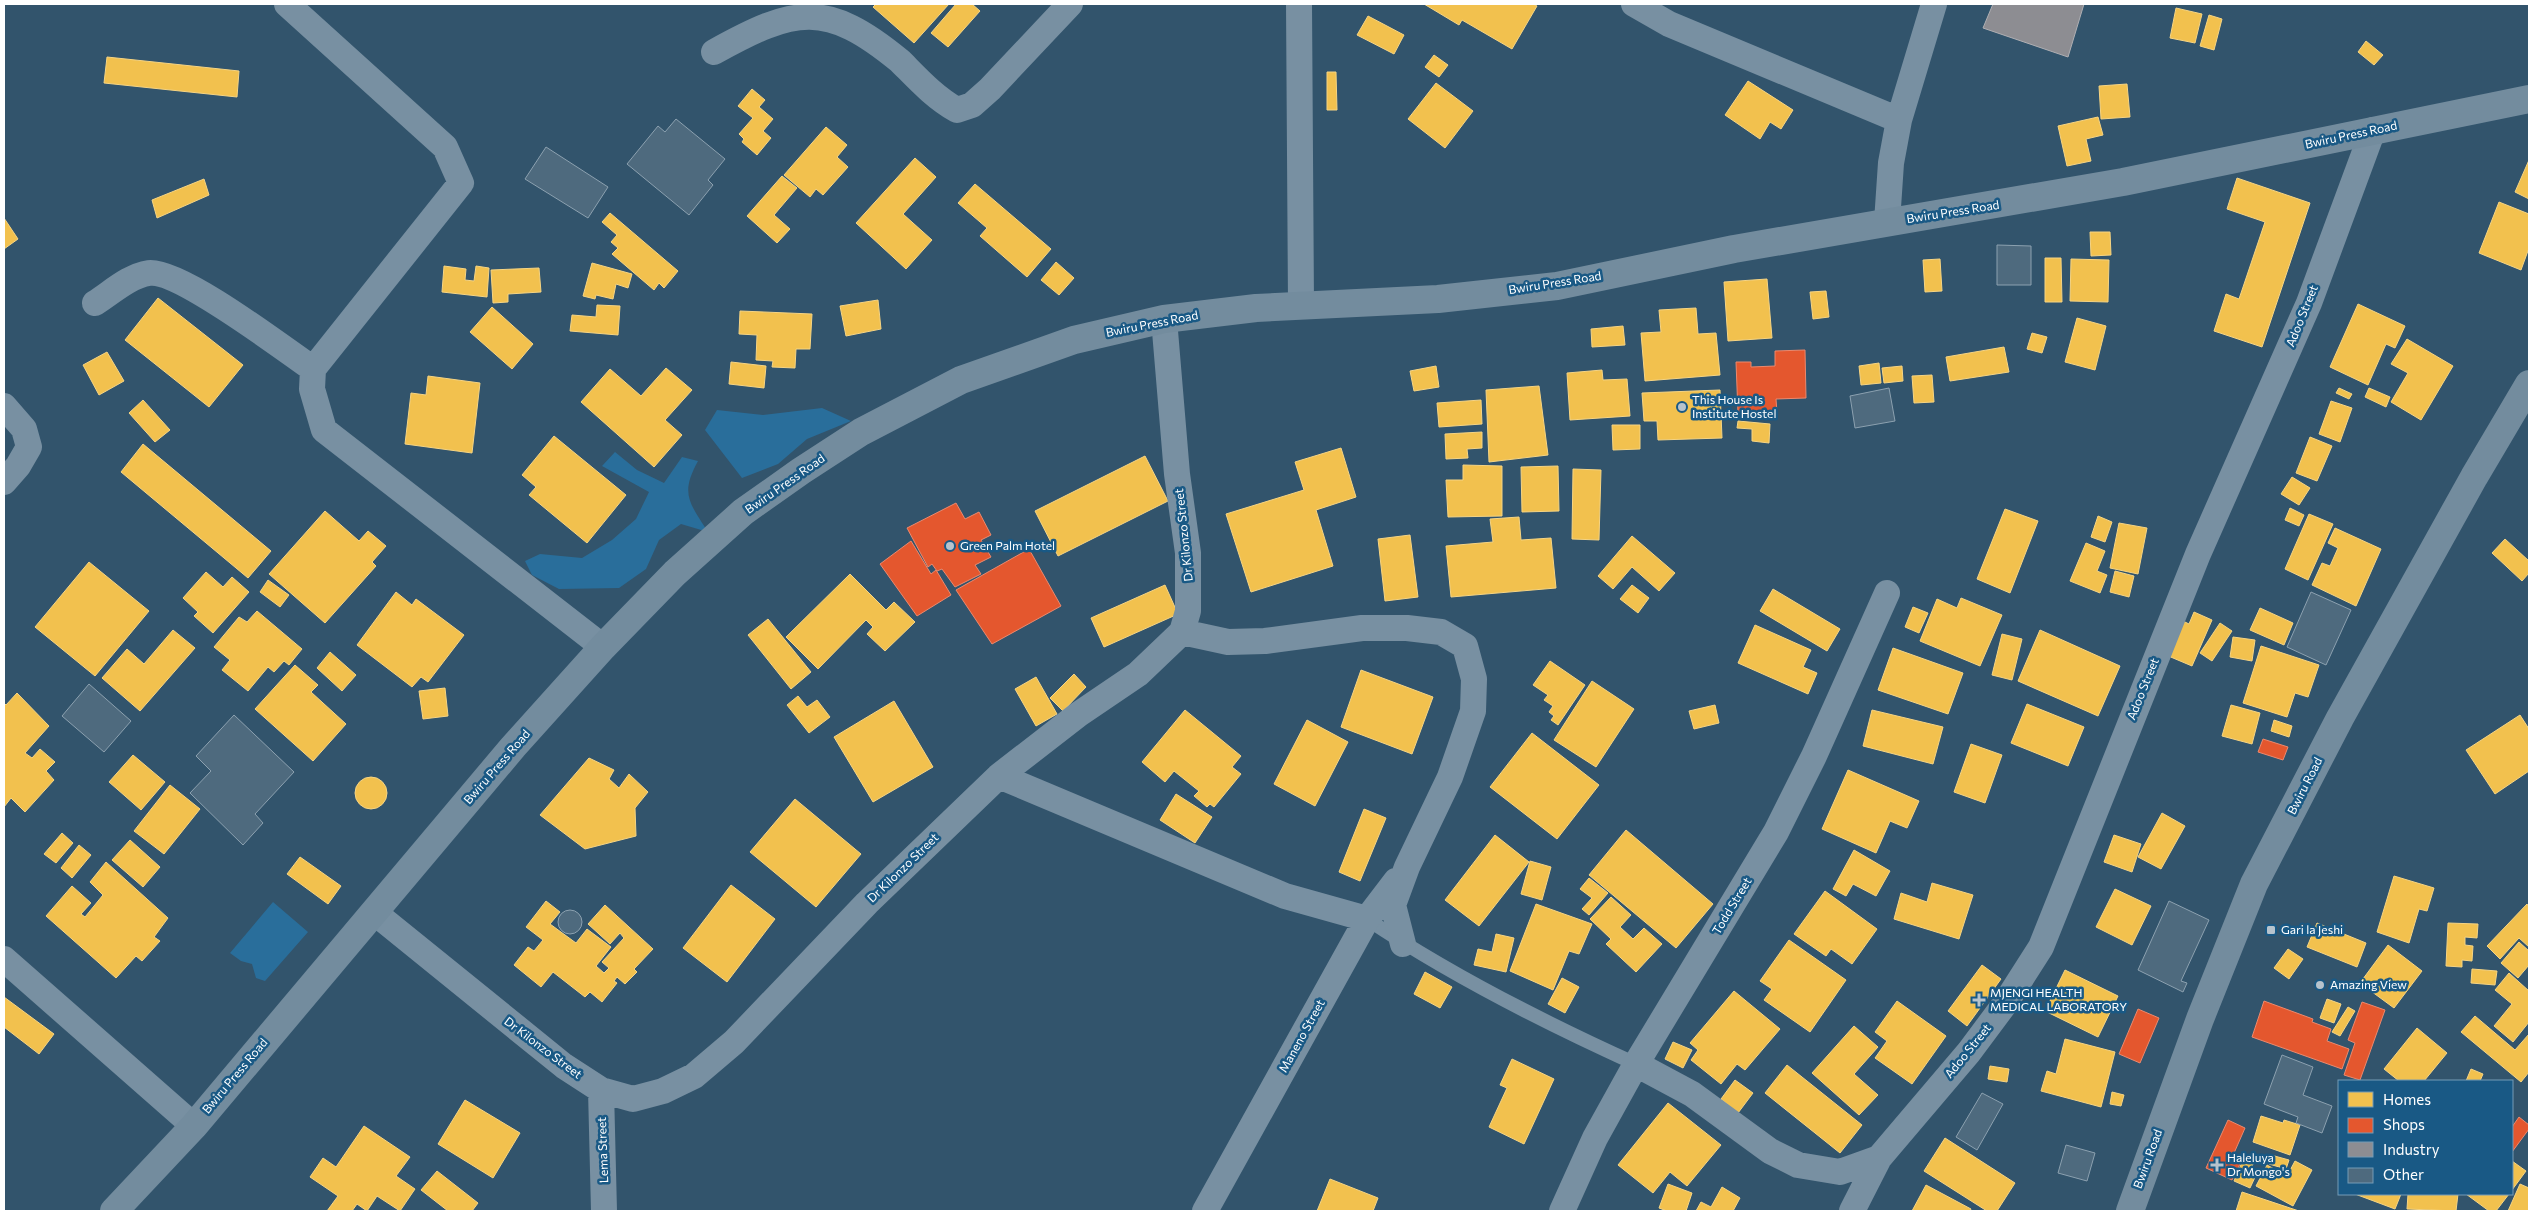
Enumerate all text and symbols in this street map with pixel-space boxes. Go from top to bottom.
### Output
street label: Bwiru Press Road [2303,117,2398,151]
street label: Bwiru Press Road [1905,197,2000,225]
street label: Bwiru Press Road [1507,268,1602,296]
street label: Adoo Street [2282,283,2320,349]
street label: Bwiru Press Road [1104,307,1199,339]
place label: This House Is Institute Hostel [1692,392,1776,420]
marker: This House Is Institute Hostel [1676,401,1688,413]
street label: Bwiru Press Road [742,450,827,516]
street label: Dr Kilonzo Street [1171,488,1195,582]
place label: Green Palm Hotel [960,538,1055,552]
marker: Green Palm Hotel [944,540,956,552]
street label: Adoo Street [2123,656,2161,722]
street label: Bwiru Press Road [460,726,532,806]
street label: Bwiru Road [2284,755,2324,816]
street label: Dr Kilonzo Street [864,830,941,905]
street label: Todd Street [1709,874,1754,937]
place label: Gari la Jeshi [2281,922,2343,937]
marker: Gari la Jeshi [2265,924,2277,936]
place label: Amazing View [2330,977,2407,991]
marker: Amazing View [2314,979,2326,991]
place label: MJENGI HEALTH MEDICAL LABORATORY [1990,985,2127,1013]
marker: MJENGI HEALTH MEDICAL LABORATORY [1972,993,1986,1007]
street label: Maneno Street [1275,997,1327,1074]
street label: Dr Kilonzo Street [502,1013,585,1081]
street label: Adoo Street [1941,1020,1993,1080]
street label: Bwiru Press Road [199,1035,270,1116]
legend [2338,1080,2513,1195]
text: Homes [2383,1090,2431,1108]
text: Shops [2383,1115,2425,1133]
street label: Lema Street [594,1117,610,1183]
street label: Bwiru Road [2130,1127,2164,1190]
text: Industry [2383,1140,2440,1158]
place label: Haleluya Dr Mongo's [2227,1150,2290,1178]
marker: Haleluya Dr Mongo's [2211,1159,2223,1171]
text: Other [2383,1165,2424,1183]

